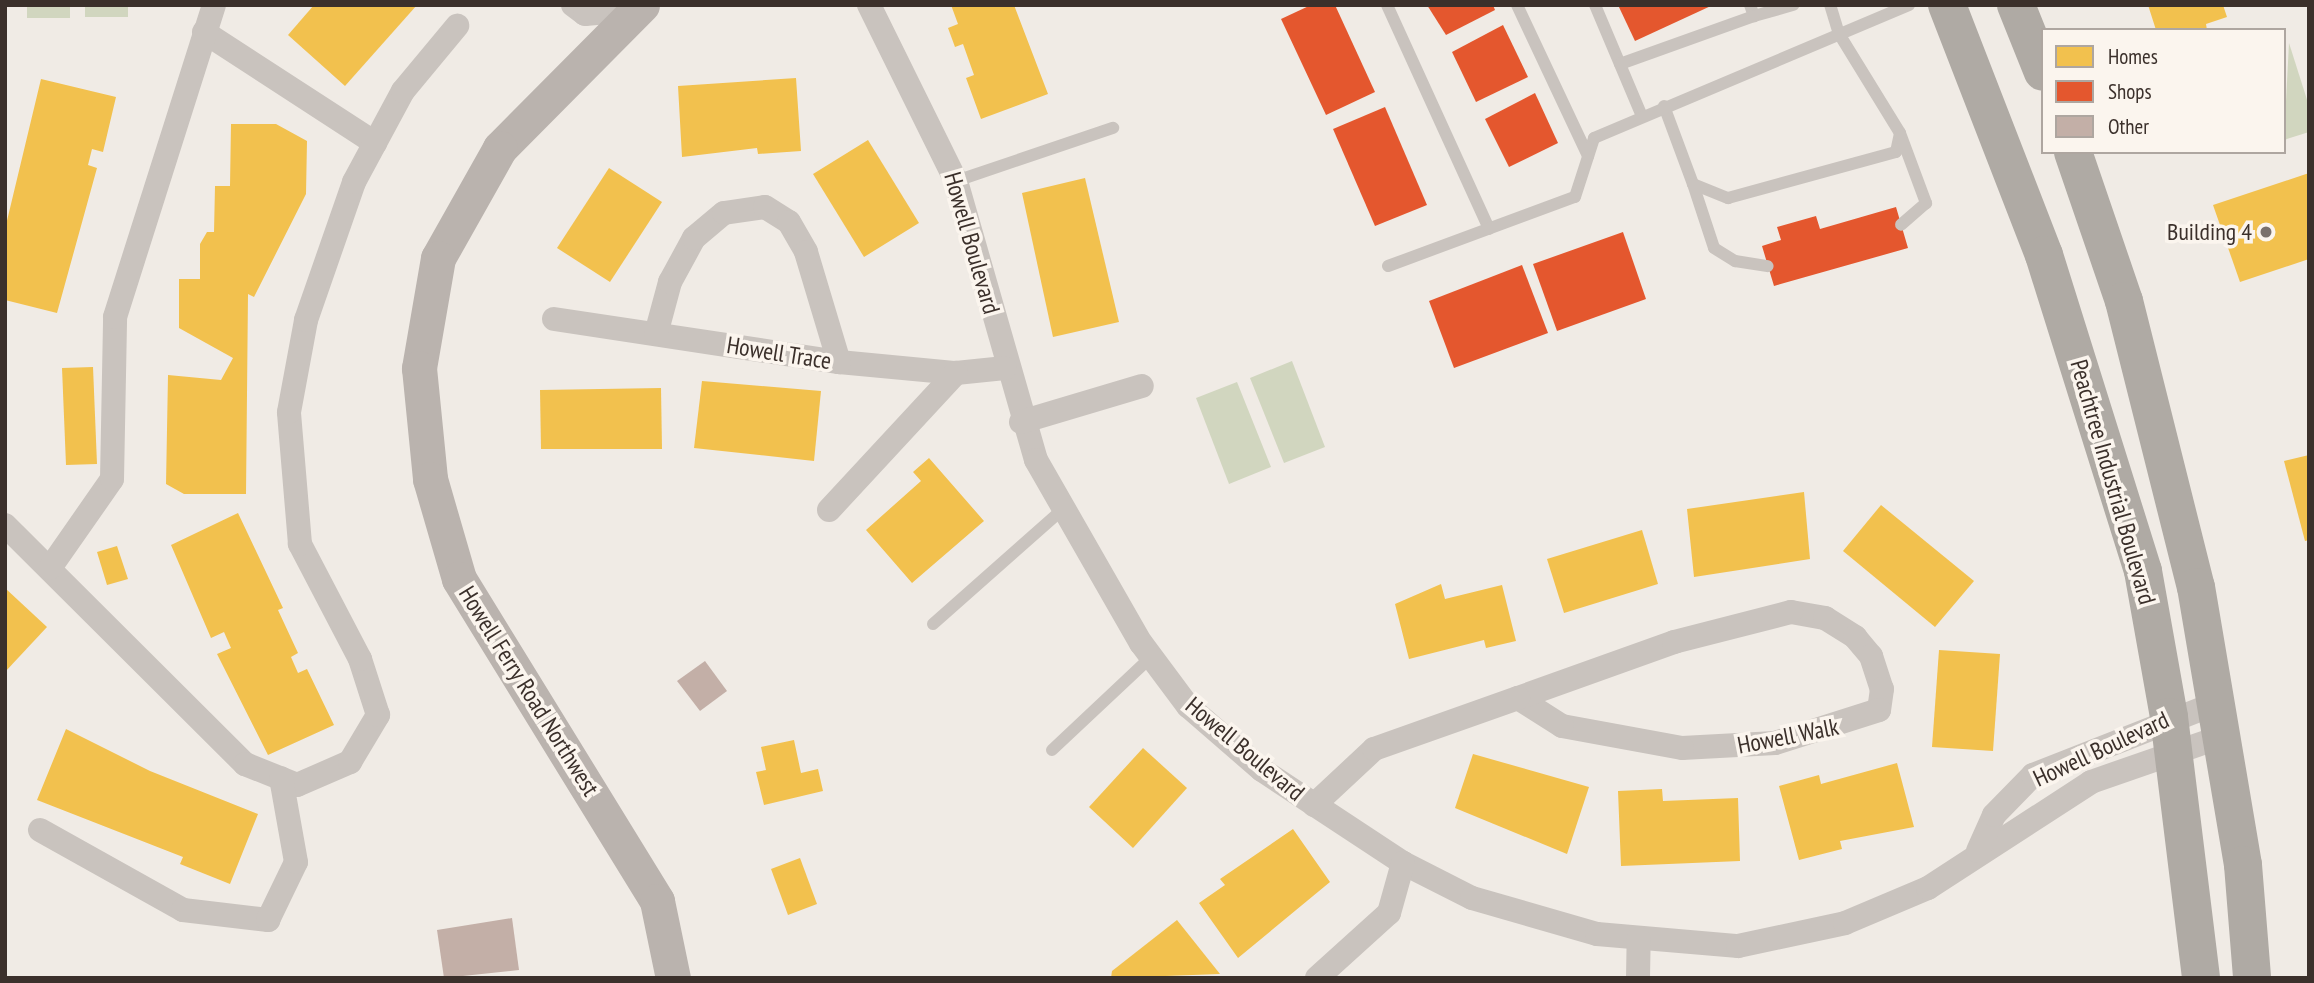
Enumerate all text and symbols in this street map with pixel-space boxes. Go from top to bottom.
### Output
legend [2041,28,2286,154]
text: Homes [2108,43,2158,70]
text: Shops [2108,78,2152,105]
text: Other [2108,113,2149,140]
street label: Howell Boulevard [938,169,1006,317]
place label: Building 4 [2167,218,2252,246]
marker: Building 4 [2258,224,2274,240]
street label: Howell Trace [724,330,834,376]
street label: Peachtree Industrial Boulevard [2064,356,2162,608]
street label: Howell Ferry Road Northwest [453,581,605,801]
street label: Howell Boulevard [1180,691,1310,807]
street label: Howell Boulevard [2029,705,2173,793]
street label: Howell Walk [1735,712,1841,760]

